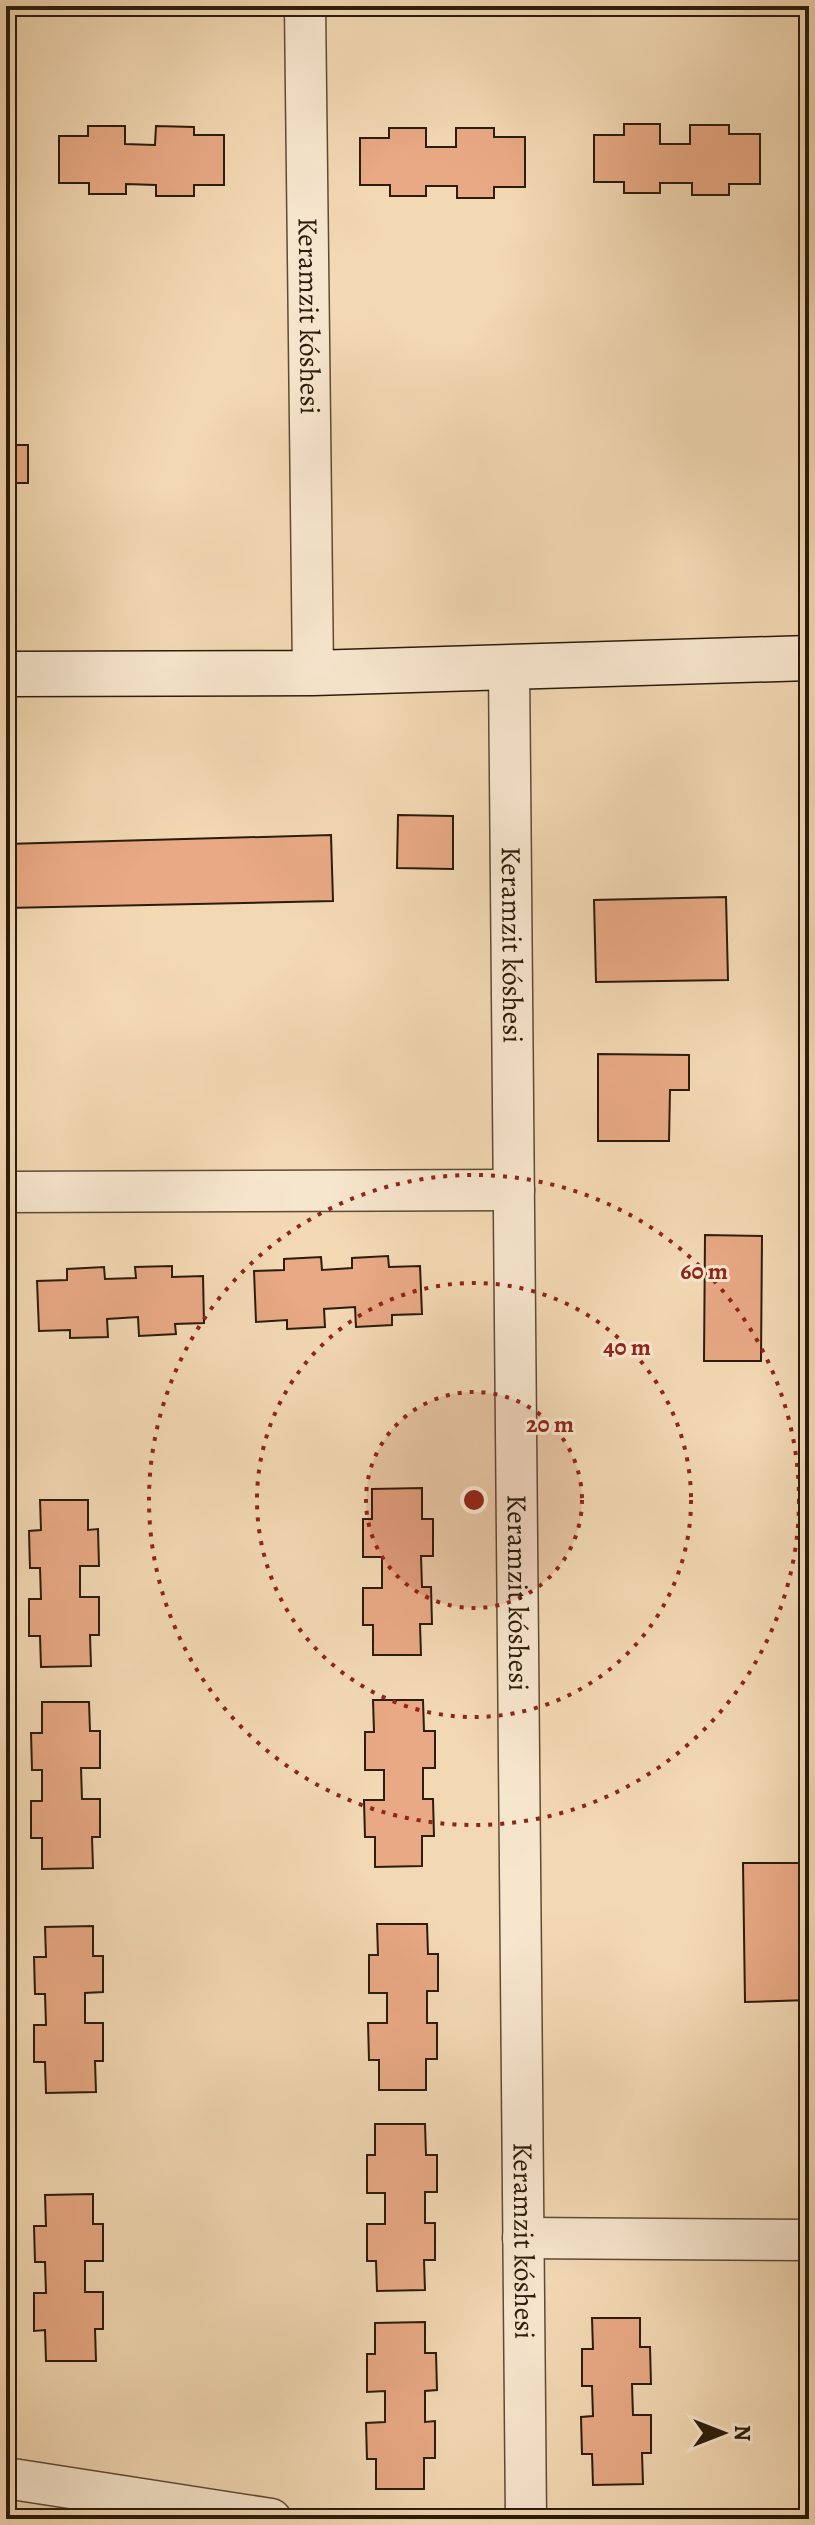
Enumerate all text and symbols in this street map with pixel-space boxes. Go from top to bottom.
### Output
street label: Keramzit kóshesi [289,217,329,415]
street label: Keramzit kóshesi [492,846,531,1044]
text: 60 m [680,1255,728,1287]
text: 40 m [603,1331,651,1363]
text: 20 m [526,1408,574,1440]
centre of rings [460,1486,488,1514]
street label: Keramzit kóshesi [498,1494,537,1692]
street label: Keramzit kóshesi [504,2142,543,2340]
north arrow [683,2393,763,2473]
text: N [727,2425,757,2441]

